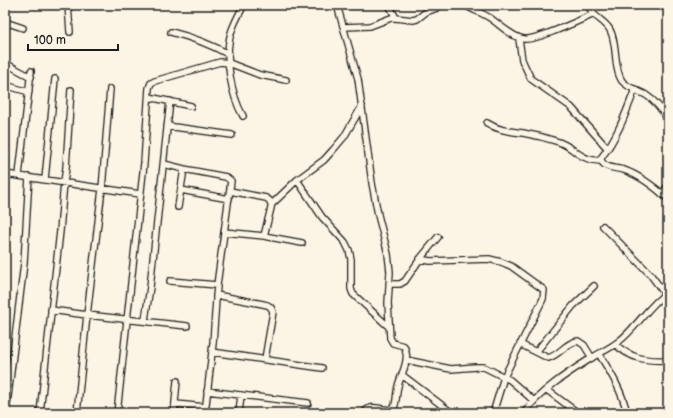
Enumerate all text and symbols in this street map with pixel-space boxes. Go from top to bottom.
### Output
scale bar [28,26,118,52]
text: 100 m [34,33,66,48]

